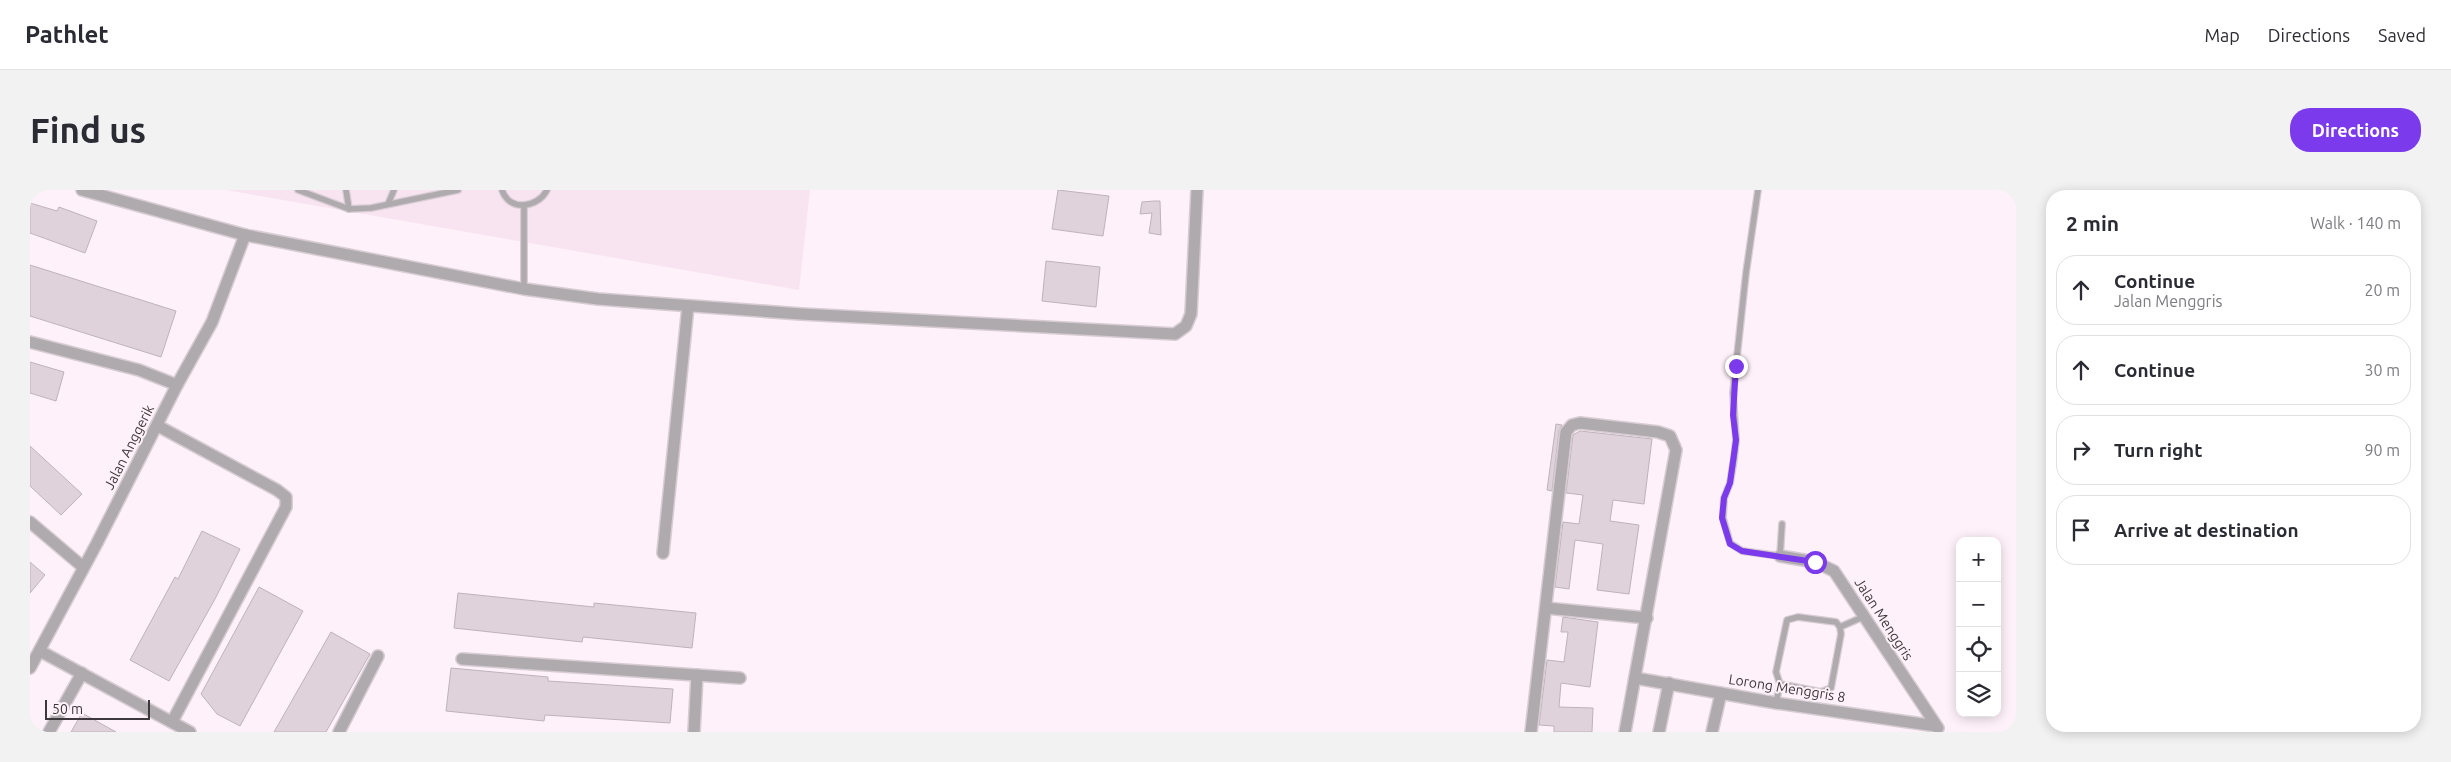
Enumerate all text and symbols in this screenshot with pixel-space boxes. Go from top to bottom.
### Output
text: Pathlet [25,21,109,48]
text: Map [2204,25,2240,45]
text: Directions [2268,25,2350,45]
text: Saved [2378,25,2426,45]
button: Directions [2290,108,2421,152]
text: Find us [30,110,146,150]
text: 2 min [2066,211,2119,235]
text: Walk · 140 m [2310,214,2401,232]
text: Continue [2114,270,2195,292]
icon: ahead [2067,276,2095,304]
text: 20 m [2364,281,2400,299]
text: Jalan Menggris [2114,292,2223,310]
route end [1725,355,1748,378]
icon: ahead [2067,356,2095,384]
text: Continue [2114,359,2195,381]
text: 30 m [2364,361,2400,379]
street label: Jalan Anggerik [101,402,157,492]
icon: right [2067,436,2095,464]
text: Turn right [2114,439,2202,461]
text: 90 m [2364,441,2400,459]
icon: arrive [2067,516,2095,544]
text: Arrive at destination [2114,519,2299,541]
map controls [1956,537,2001,717]
button: + [1956,537,2001,582]
route start [1804,551,1827,574]
street label: Jalan Menggris [1851,575,1917,663]
button: − [1956,582,2001,627]
button: locate [1956,627,2001,672]
street label: Lorong Menggris 8 [1728,671,1847,705]
button: layers [1956,672,2001,717]
scale bar [45,697,150,720]
text: 50 m [52,701,83,717]

